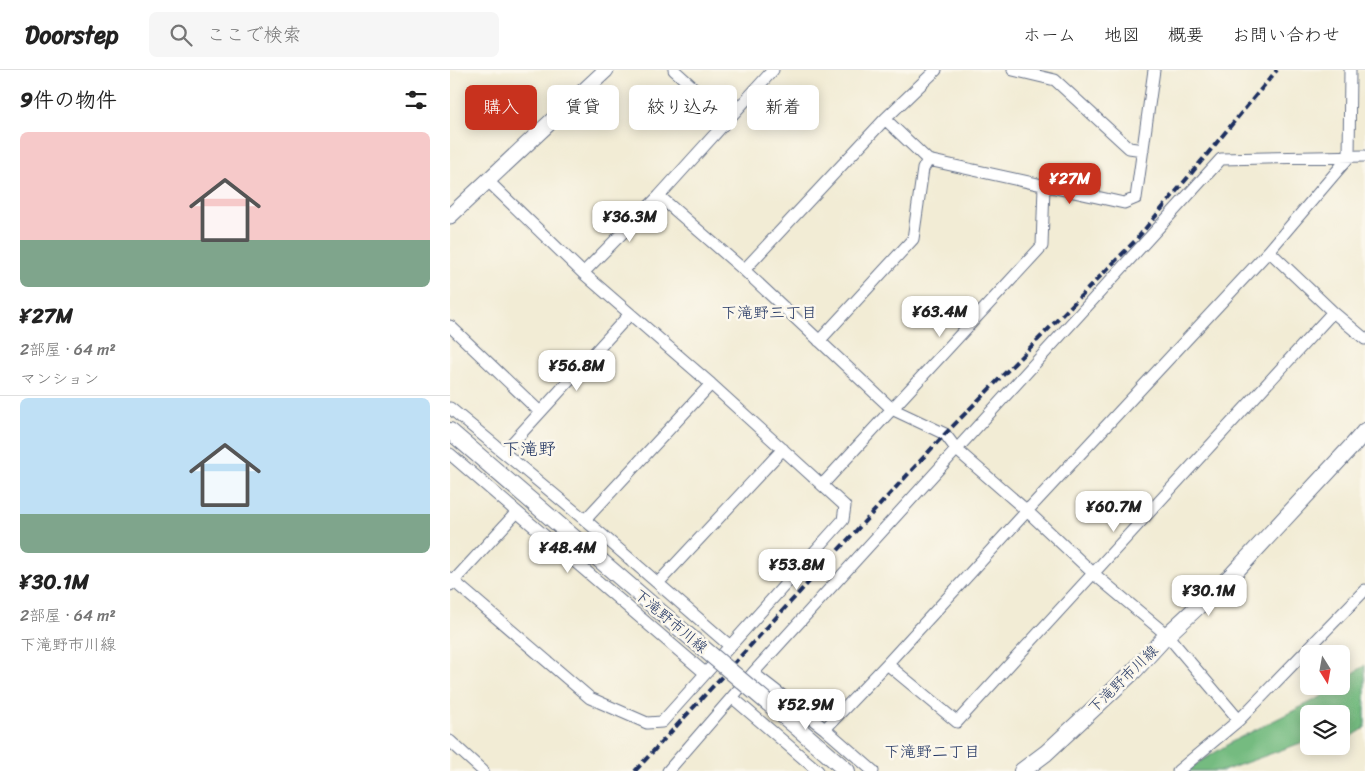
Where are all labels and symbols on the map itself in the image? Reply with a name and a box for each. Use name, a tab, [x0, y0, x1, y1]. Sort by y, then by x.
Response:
pin: ¥27M	[1040, 162, 1100, 205]
pin: ¥36.3M	[589, 200, 671, 243]
pin: ¥63.4M	[899, 296, 981, 338]
district label: 下滝野三丁目	[721, 298, 817, 327]
pin: ¥56.8M	[536, 350, 618, 392]
district label: 下滝野	[502, 433, 556, 465]
pin: ¥60.7M	[1073, 490, 1155, 533]
pin: ¥48.4M	[527, 532, 609, 574]
pin: ¥53.8M	[756, 548, 838, 591]
pin: ¥30.1M	[1168, 574, 1250, 617]
street label: 下滝野市川線	[628, 582, 714, 660]
street label: 下滝野市川線	[1082, 638, 1164, 720]
north arrow	[1300, 645, 1350, 695]
pin: ¥52.9M	[765, 688, 847, 731]
district label: 下滝野二丁目	[884, 737, 980, 766]

